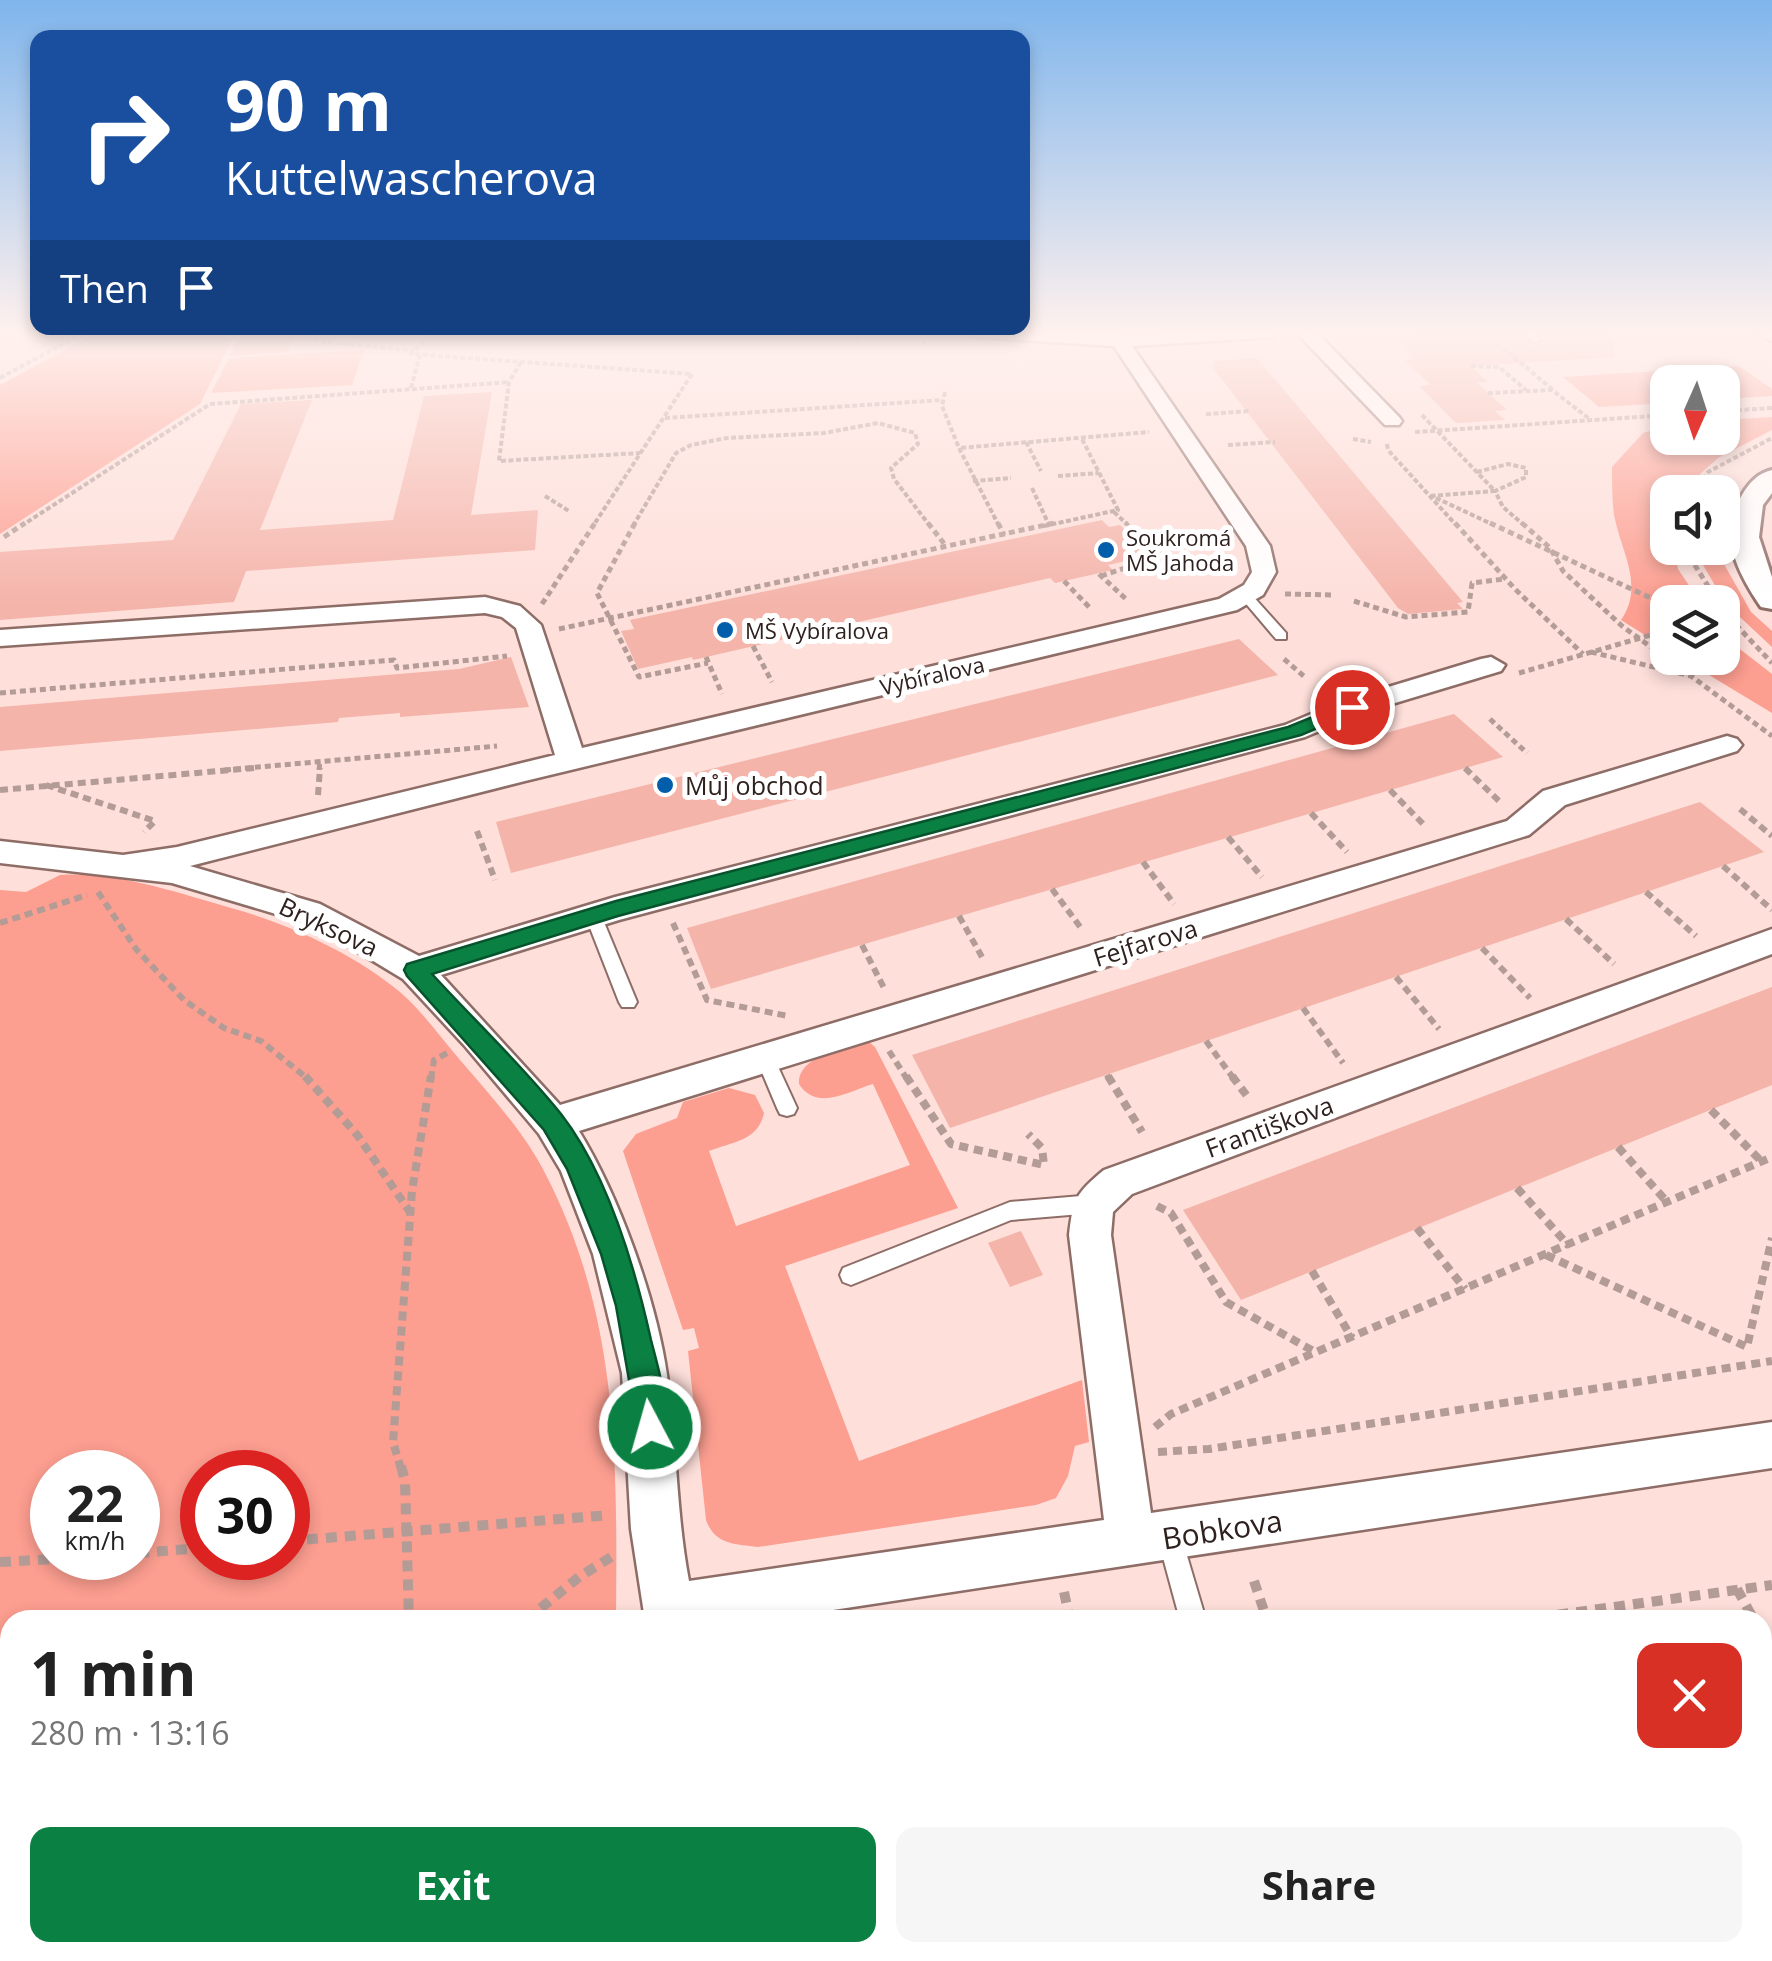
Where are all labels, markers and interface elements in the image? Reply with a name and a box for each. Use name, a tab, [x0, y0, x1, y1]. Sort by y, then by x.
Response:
text: 90 m	[225, 56, 392, 152]
icon: right	[60, 70, 190, 200]
text: Kuttelwascherova	[225, 147, 598, 208]
icon: arrive	[169, 260, 224, 315]
text: Then	[60, 262, 149, 314]
north arrow	[1650, 365, 1740, 455]
map controls	[1650, 365, 1740, 675]
button: sound	[1650, 475, 1740, 565]
place label: Soukromá MŠ Jahoda	[1126, 522, 1234, 577]
marker: Soukromá MŠ Jahoda	[1095, 539, 1117, 561]
button: layers	[1650, 585, 1740, 675]
place label: MŠ Vybíralova	[745, 615, 889, 645]
marker: MŠ Vybíralova	[714, 619, 736, 641]
street label: Vybíralova	[877, 648, 987, 702]
pin	[1310, 665, 1395, 750]
icon: arrive	[1325, 680, 1380, 735]
place label: Můj obchod	[685, 768, 824, 802]
marker: Můj obchod	[654, 774, 676, 796]
street label: Bryksova	[274, 888, 384, 964]
street label: Fejfarova	[1089, 910, 1201, 974]
street label: Františkova	[1200, 1087, 1338, 1165]
position arrow	[598, 1375, 702, 1479]
speed limit sign: 30	[180, 1450, 310, 1580]
text: 22	[66, 1469, 124, 1537]
street label: Bobkova	[1159, 1499, 1285, 1559]
text: km/h	[65, 1523, 125, 1557]
text: 1 min	[30, 1632, 197, 1714]
button: close	[1637, 1643, 1742, 1748]
text: 280 m · 13:16	[30, 1711, 229, 1754]
button: Exit	[30, 1827, 876, 1942]
button: Share	[896, 1827, 1742, 1942]

